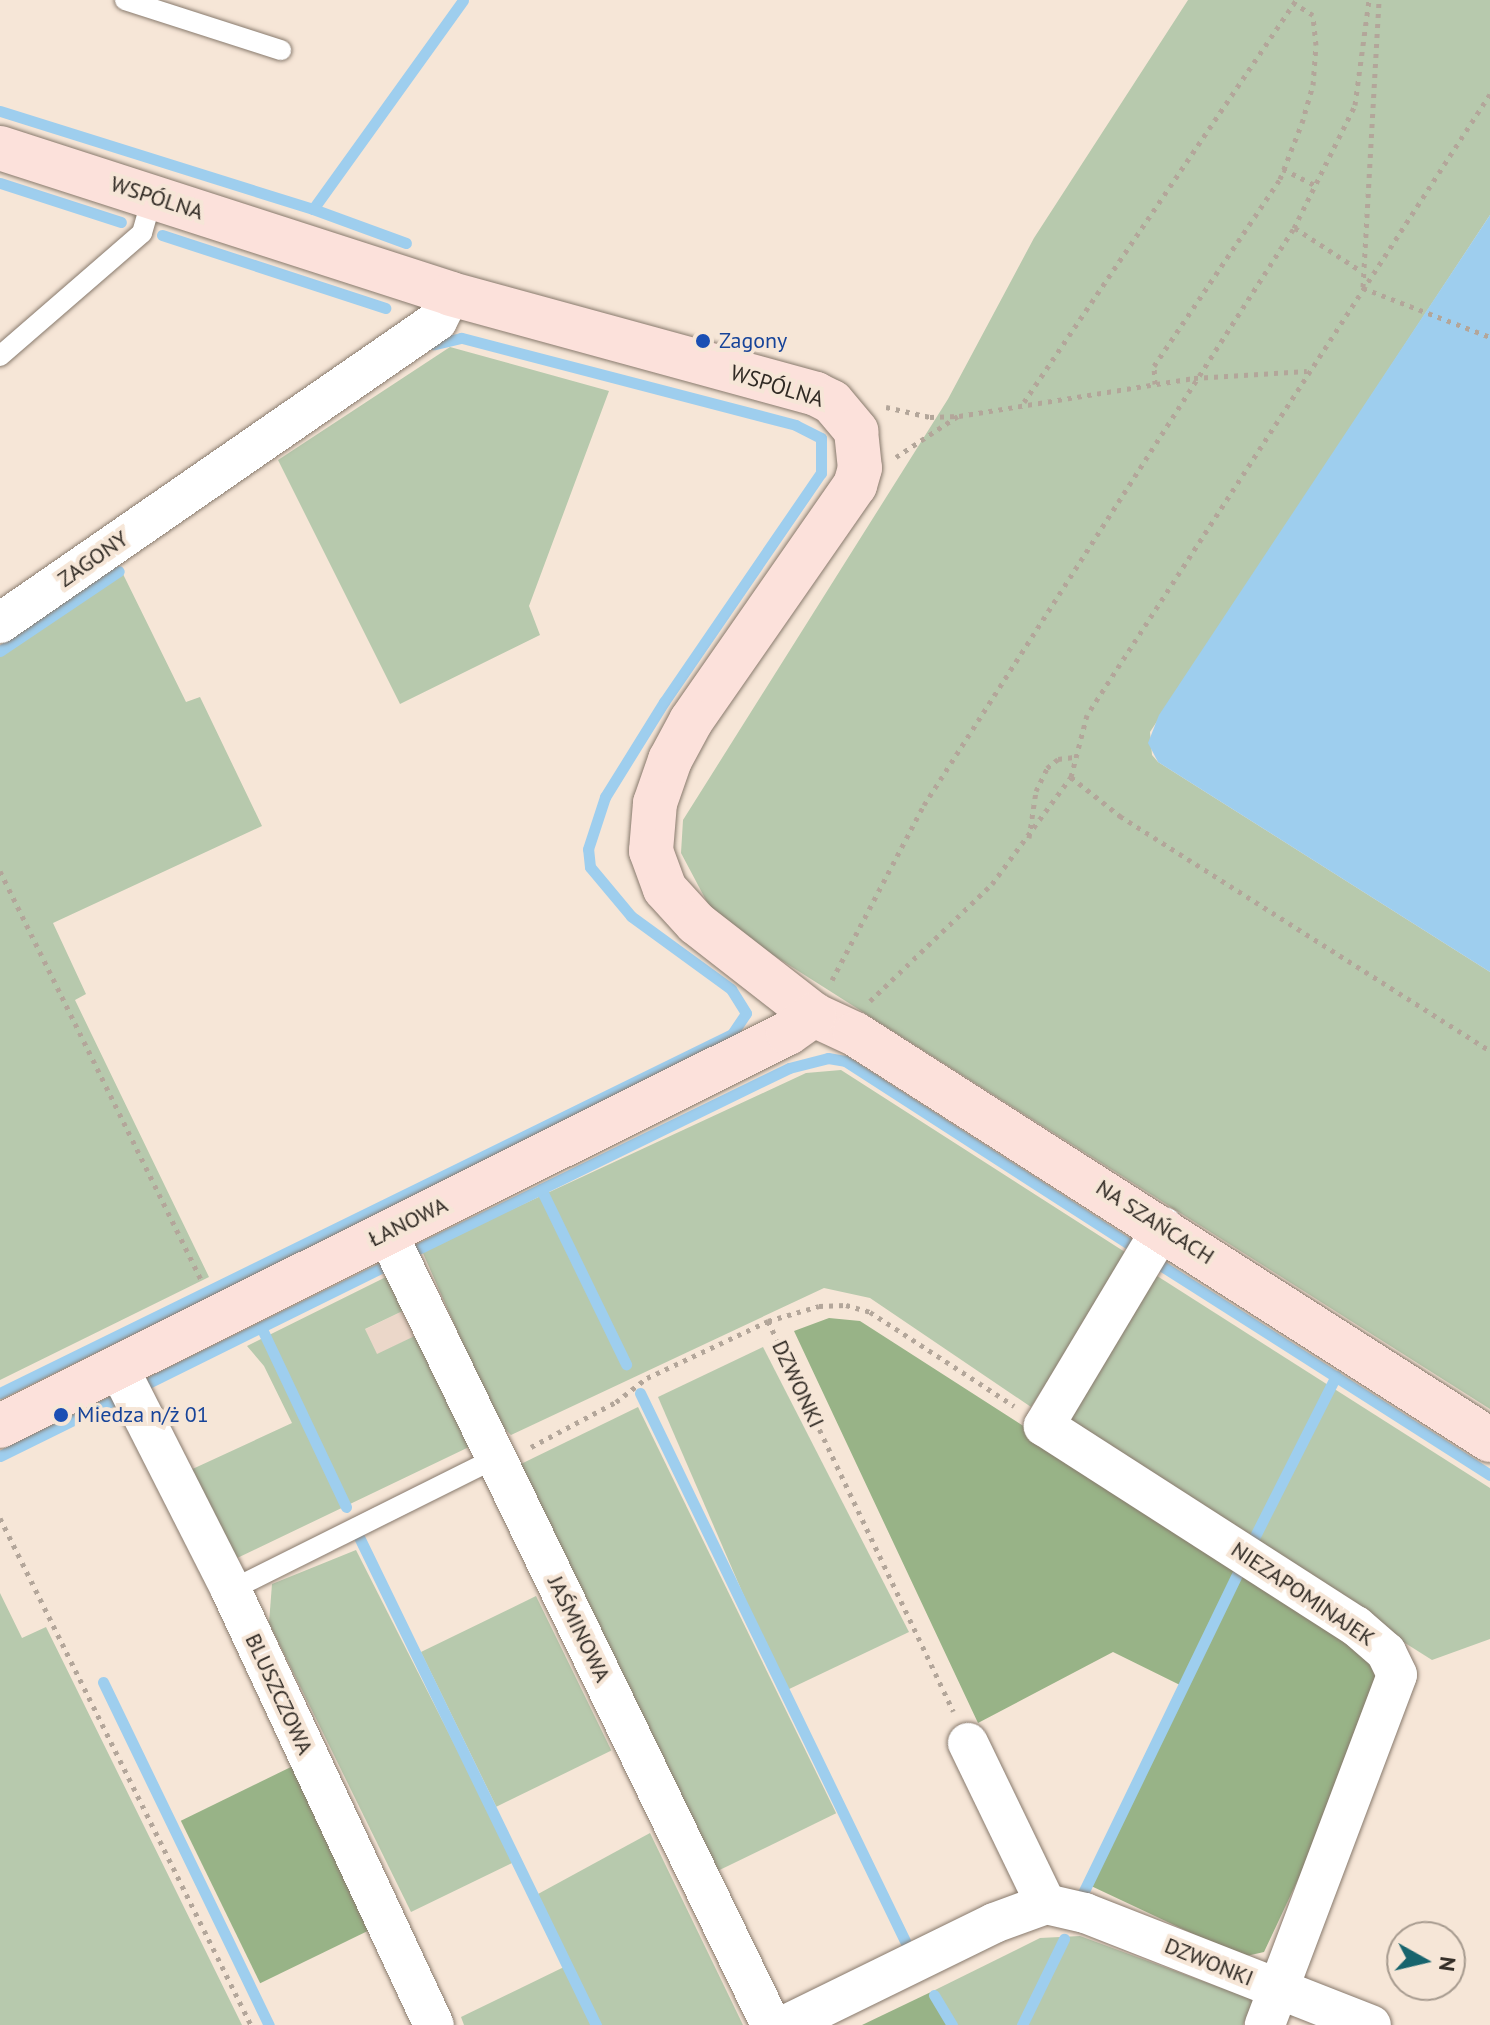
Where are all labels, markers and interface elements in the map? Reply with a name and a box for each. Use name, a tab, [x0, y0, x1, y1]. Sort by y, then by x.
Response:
street label: WSPÓLNA	[107, 171, 207, 225]
place label: Zagony	[719, 328, 787, 354]
marker: Zagony	[694, 332, 712, 350]
street label: WSPÓLNA	[727, 359, 827, 413]
street label: ZAGONY	[53, 525, 133, 593]
street label: NA SZAŃCACH	[1091, 1174, 1219, 1270]
street label: ŁANOWA	[364, 1192, 452, 1252]
street label: DZWONKI	[766, 1336, 830, 1432]
place label: Miedza n/ż 01	[77, 1402, 209, 1428]
marker: Miedza n/ż 01	[52, 1406, 70, 1424]
street label: NIEZAPOMINAJEK	[1226, 1536, 1380, 1652]
street label: JAŚMINOWA	[542, 1572, 616, 1686]
street label: BLUSZCZOWA	[240, 1629, 318, 1759]
north arrow	[1386, 1921, 1466, 2001]
street label: DZWONKI	[1161, 1932, 1257, 1992]
text: N	[1433, 1955, 1463, 1973]

